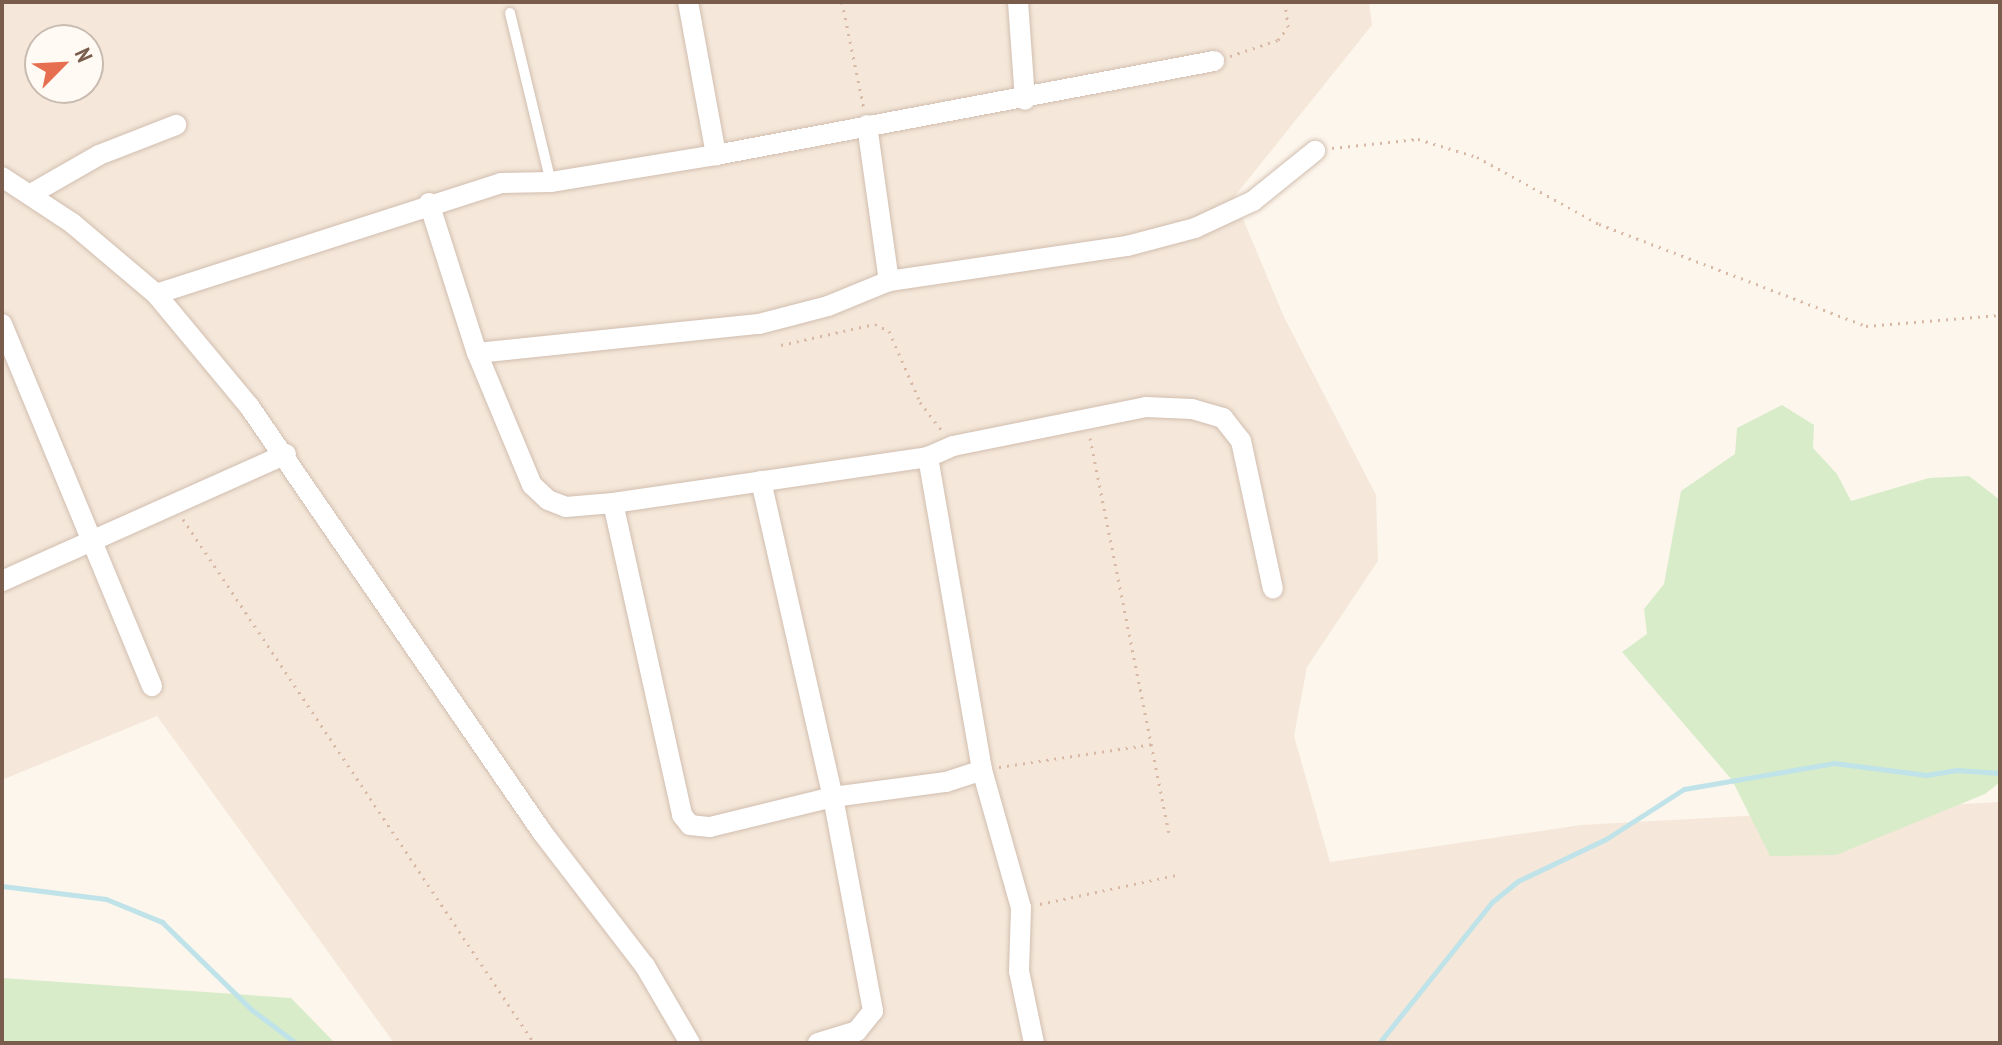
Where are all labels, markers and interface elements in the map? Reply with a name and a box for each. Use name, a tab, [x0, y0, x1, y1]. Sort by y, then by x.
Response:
north arrow	[24, 24, 104, 104]
text: N	[69, 44, 99, 66]

